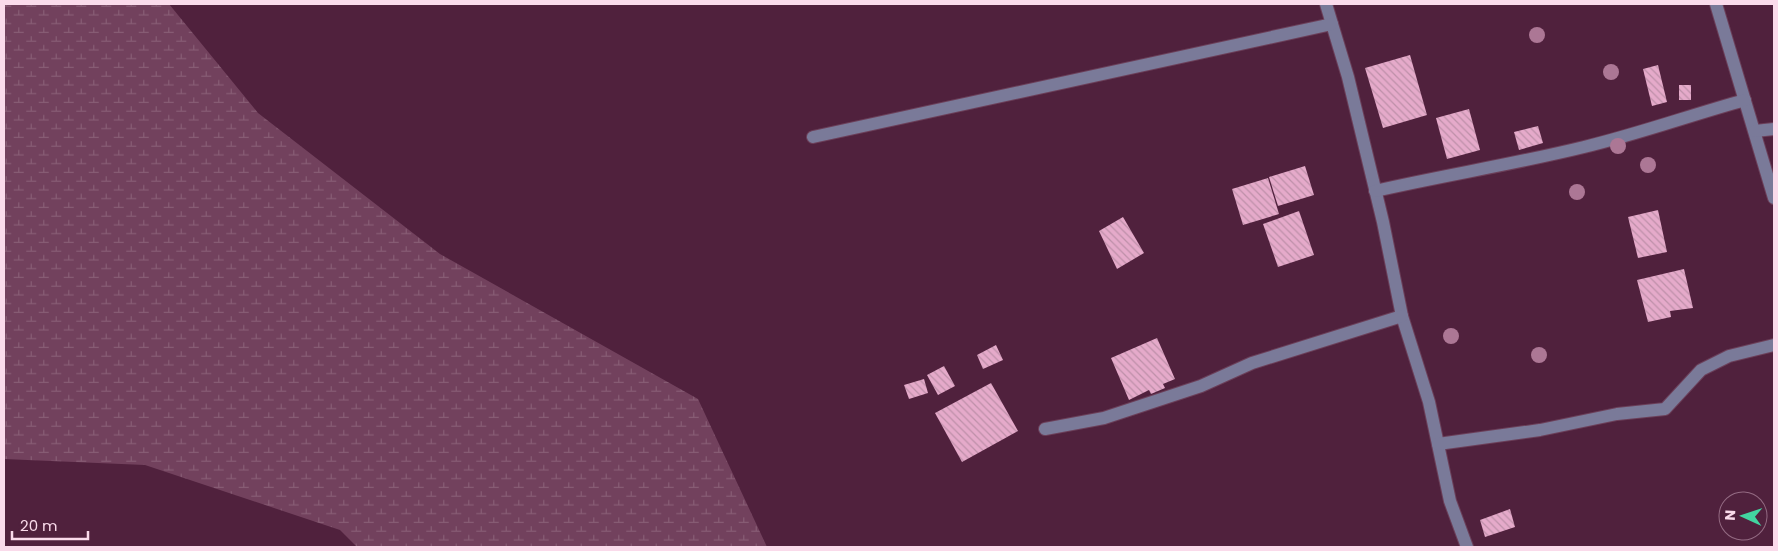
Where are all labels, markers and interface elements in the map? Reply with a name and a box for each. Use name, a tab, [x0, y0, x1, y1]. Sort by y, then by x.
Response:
north arrow	[1718, 491, 1768, 541]
scale bar	[12, 508, 89, 540]
text: N	[1720, 510, 1740, 521]
text: 20 m	[20, 515, 58, 536]

